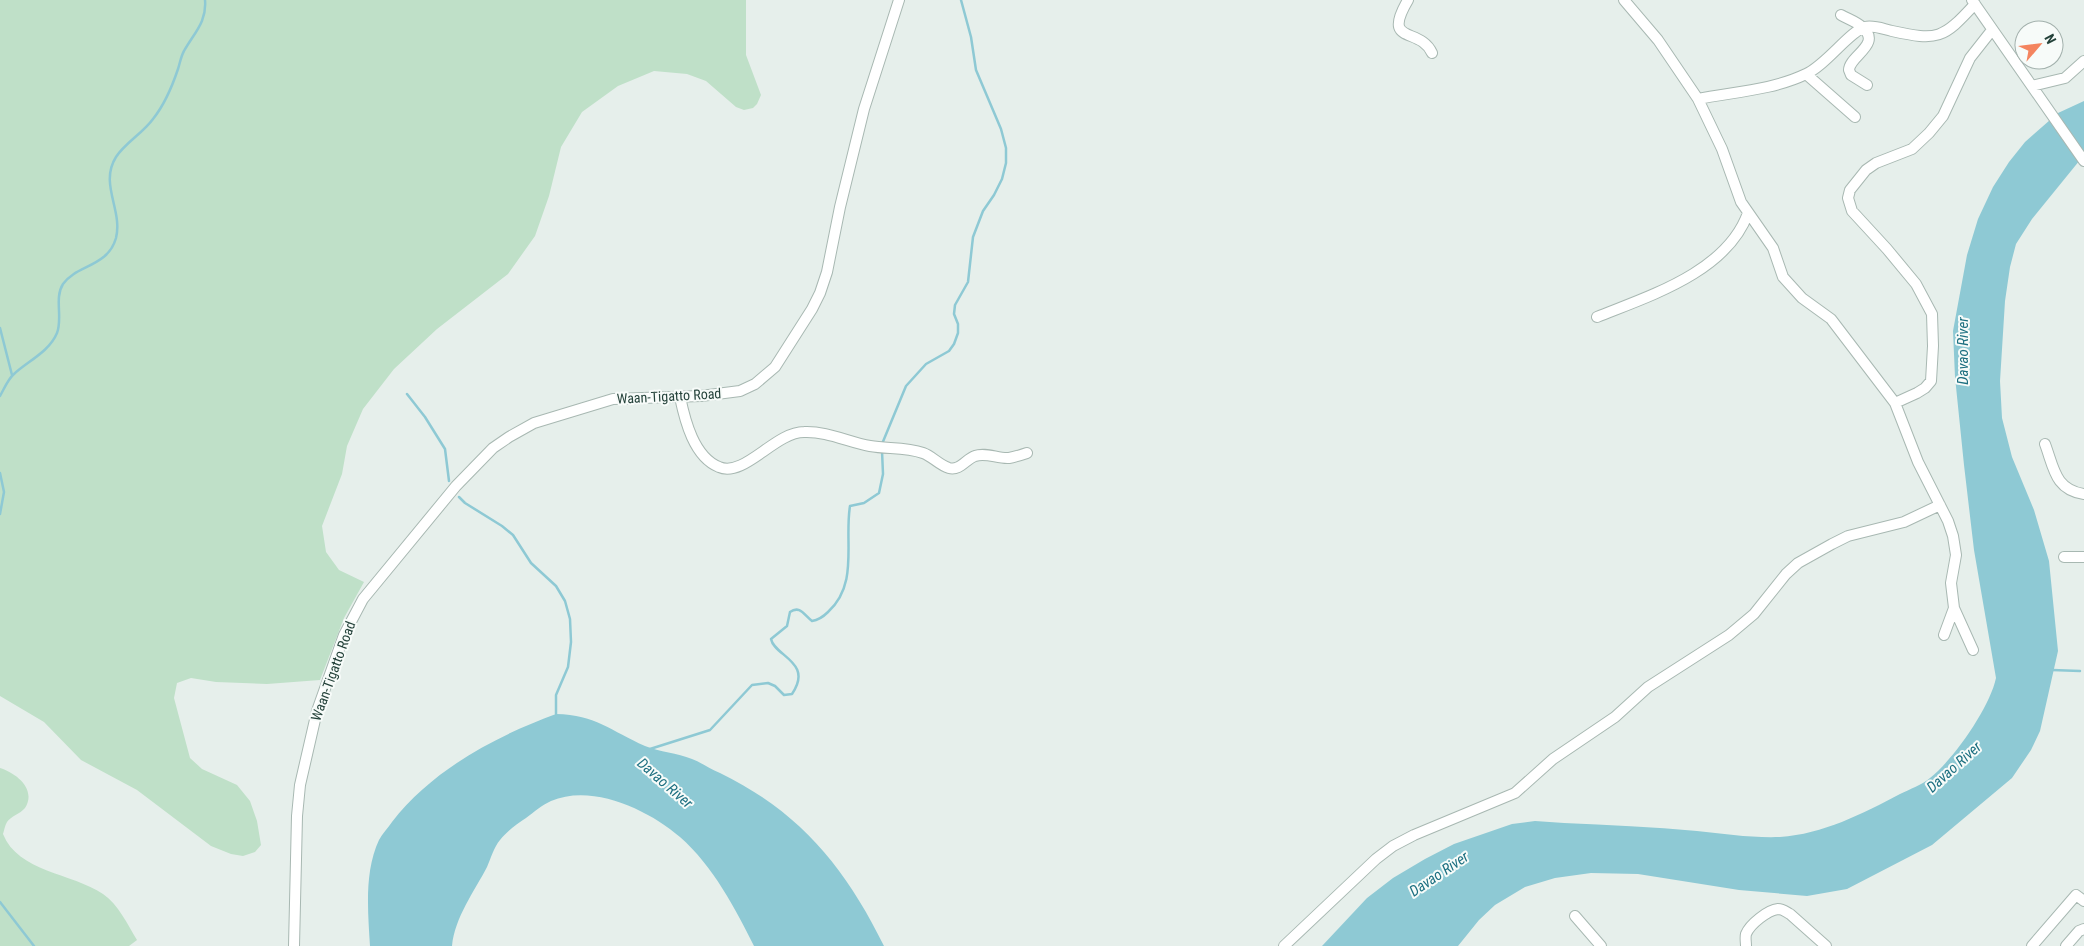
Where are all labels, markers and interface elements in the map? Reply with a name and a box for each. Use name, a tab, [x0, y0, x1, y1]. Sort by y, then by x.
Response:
north arrow	[2014, 20, 2064, 70]
text: N	[2041, 31, 2060, 46]
water label: Davao River	[1954, 317, 1972, 385]
street label: Waan-Tigatto Road	[616, 385, 722, 407]
street label: Waan-Tigatto Road	[308, 619, 358, 723]
water label: Davao River	[1923, 737, 1985, 796]
water label: Davao River	[634, 754, 697, 812]
water label: Davao River	[1406, 847, 1472, 900]

